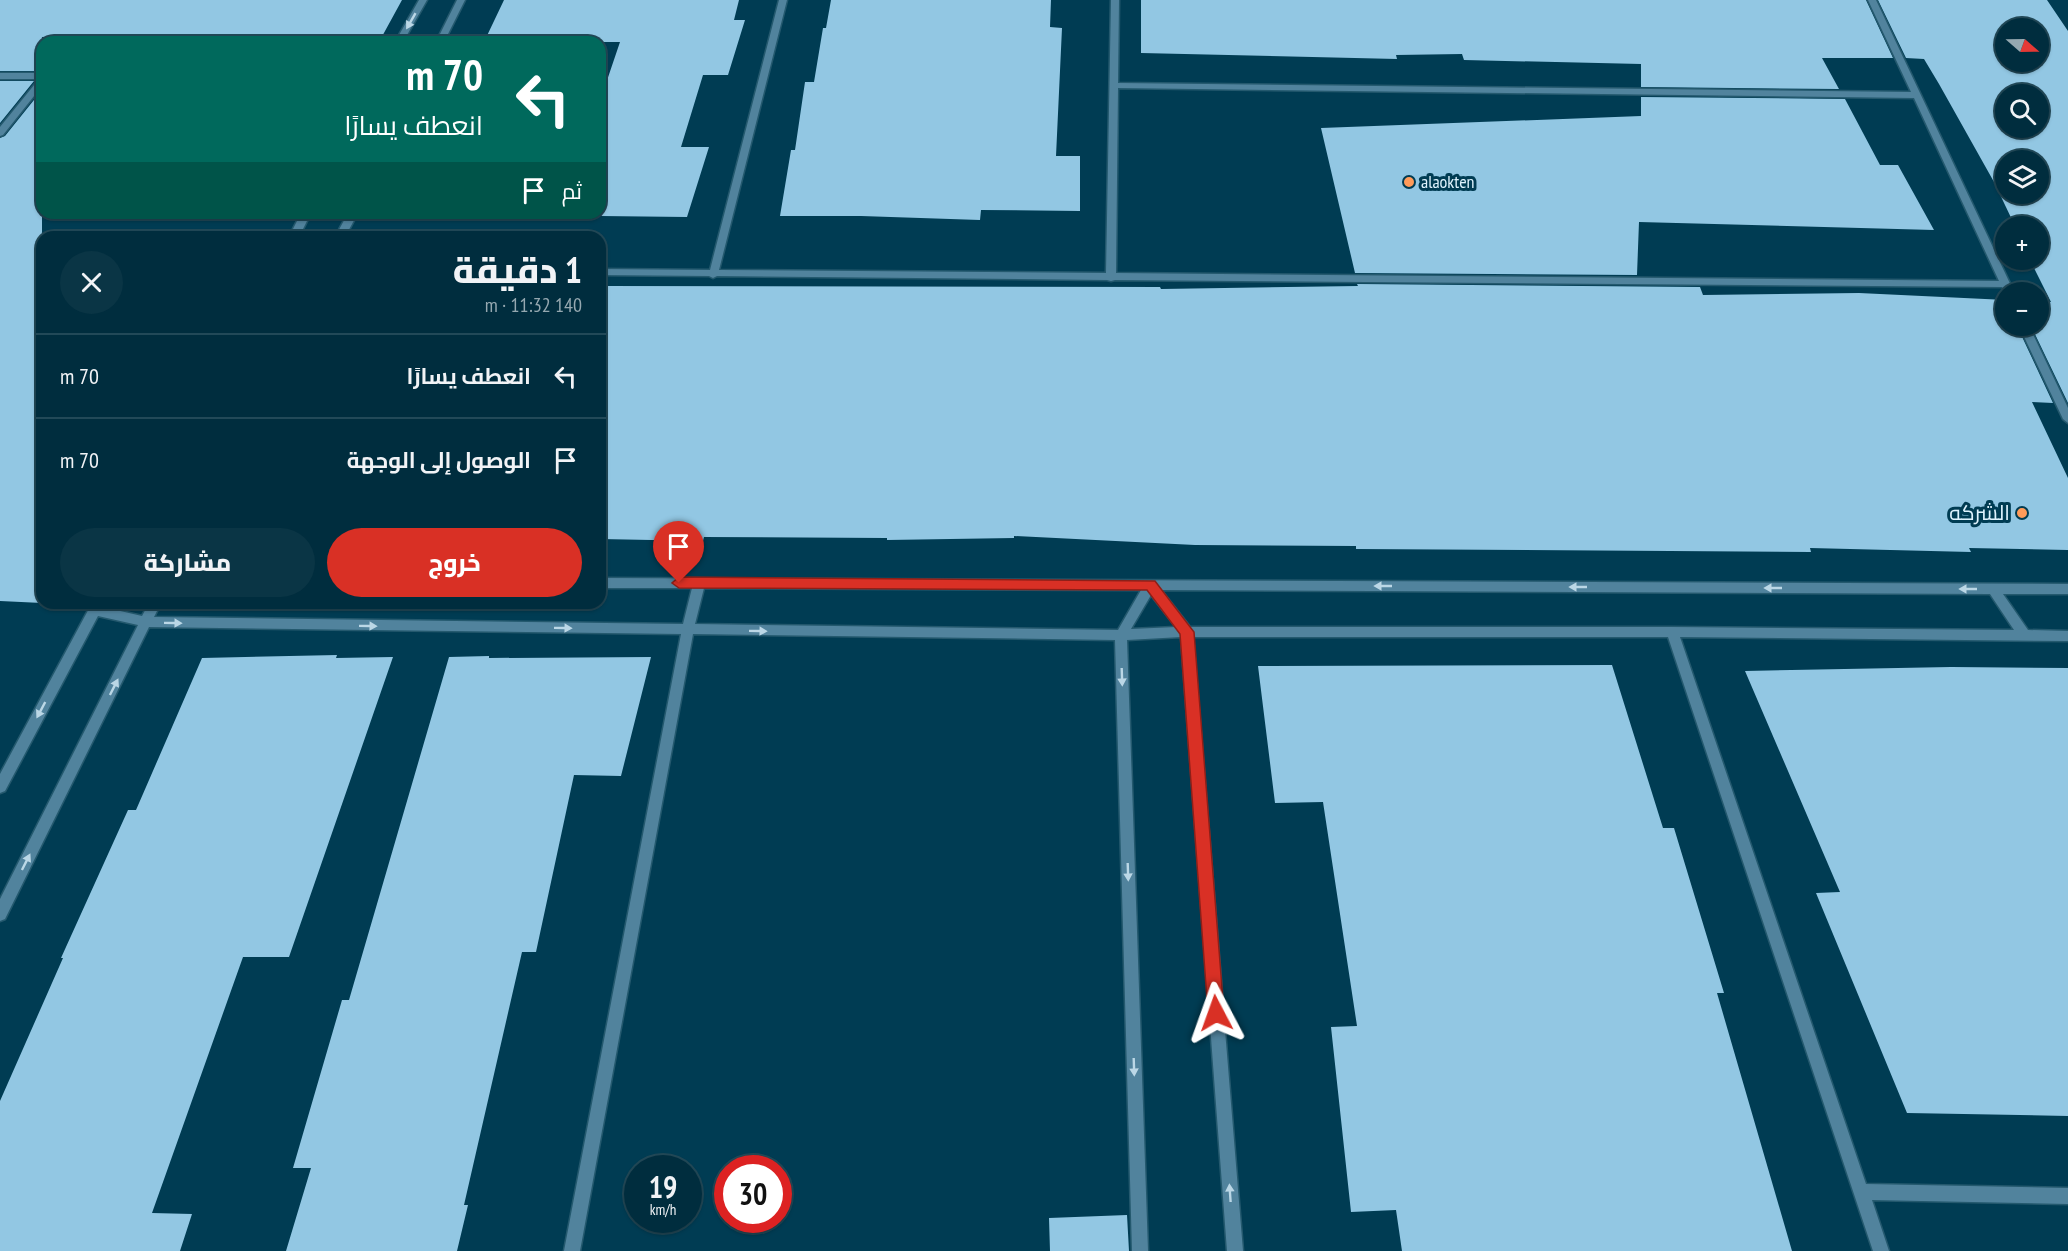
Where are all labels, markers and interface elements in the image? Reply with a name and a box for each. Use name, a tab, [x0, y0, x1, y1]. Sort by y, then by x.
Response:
one-way arrow	[405, 13, 416, 29]
north arrow	[1995, 18, 2049, 72]
map controls	[1995, 18, 2049, 336]
text: 70 m	[406, 47, 483, 102]
icon: left	[504, 60, 582, 138]
button: search	[1995, 84, 2049, 138]
text: انعطف يسارًا	[344, 108, 483, 142]
button: layers	[1995, 150, 2049, 204]
place label: alaokten	[1421, 170, 1475, 193]
icon: arrive	[517, 174, 550, 207]
marker: alaokten	[1402, 175, 1416, 189]
text: ثم	[562, 177, 582, 205]
button: +	[1995, 216, 2049, 270]
text: 1 دقيقة	[453, 246, 582, 293]
button: close	[60, 251, 123, 314]
button: −	[1995, 282, 2049, 336]
text: 140 m · 11:32	[485, 292, 582, 318]
icon: left	[549, 360, 582, 393]
text: 70 m	[60, 362, 99, 390]
text: انعطف يسارًا	[407, 362, 531, 390]
icon: arrive	[549, 444, 582, 477]
text: 70 m	[60, 446, 99, 474]
text: الوصول إلى الوجهة	[347, 446, 531, 474]
place label: الشركه	[1949, 499, 2010, 526]
marker: الشركه	[2015, 506, 2029, 520]
pin	[653, 521, 704, 583]
button: مشاركة	[60, 528, 315, 597]
button: خروج	[327, 528, 582, 597]
icon: arrive	[662, 530, 695, 563]
one-way arrow	[1373, 581, 1392, 591]
one-way arrow	[1568, 582, 1587, 592]
one-way arrow	[1763, 583, 1782, 593]
one-way arrow	[1958, 585, 1977, 594]
one-way arrow	[163, 618, 182, 628]
one-way arrow	[358, 621, 377, 630]
one-way arrow	[553, 624, 572, 633]
one-way arrow	[748, 626, 767, 636]
one-way arrow	[1117, 667, 1127, 686]
one-way arrow	[109, 679, 118, 696]
one-way arrow	[36, 702, 46, 719]
one-way arrow	[22, 853, 31, 870]
one-way arrow	[1123, 862, 1133, 881]
position arrow	[1184, 981, 1248, 1045]
one-way arrow	[1129, 1057, 1139, 1076]
speed limit sign: 30	[714, 1155, 792, 1233]
text: 19	[649, 1167, 677, 1206]
one-way arrow	[1225, 1183, 1235, 1202]
text: km/h	[650, 1200, 676, 1219]

